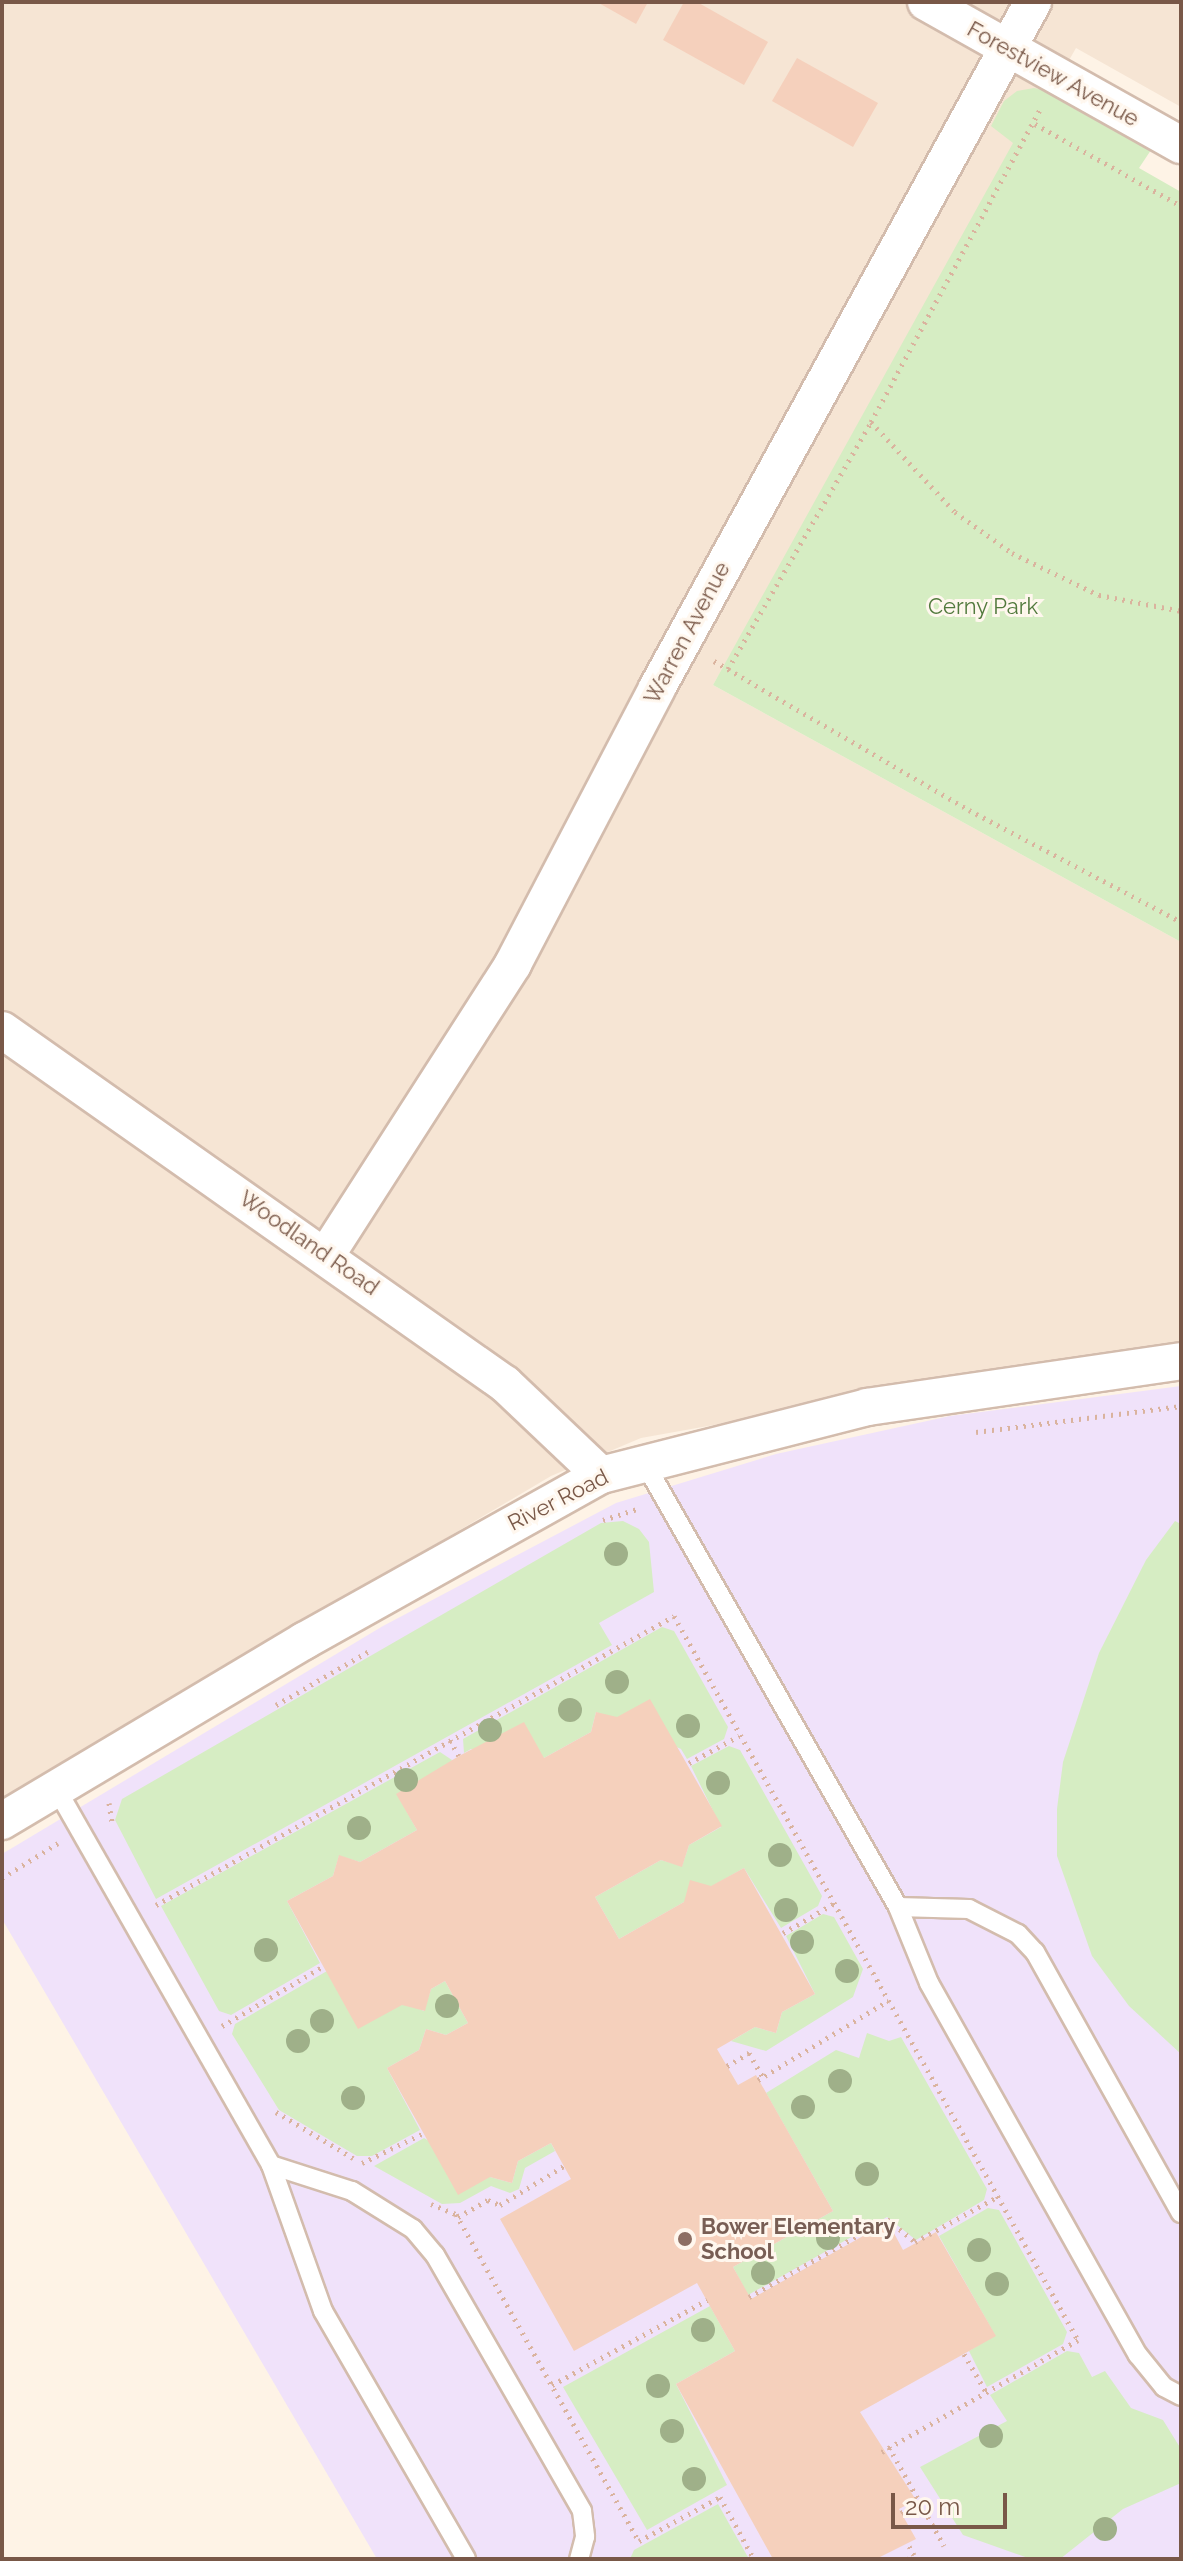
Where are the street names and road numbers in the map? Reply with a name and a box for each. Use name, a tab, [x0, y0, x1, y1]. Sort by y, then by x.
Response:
street label: Forestview Avenue	[962, 16, 1144, 132]
street label: Warren Avenue	[638, 557, 736, 709]
street label: Woodland Road	[234, 1185, 384, 1301]
street label: River Road	[503, 1463, 613, 1537]

